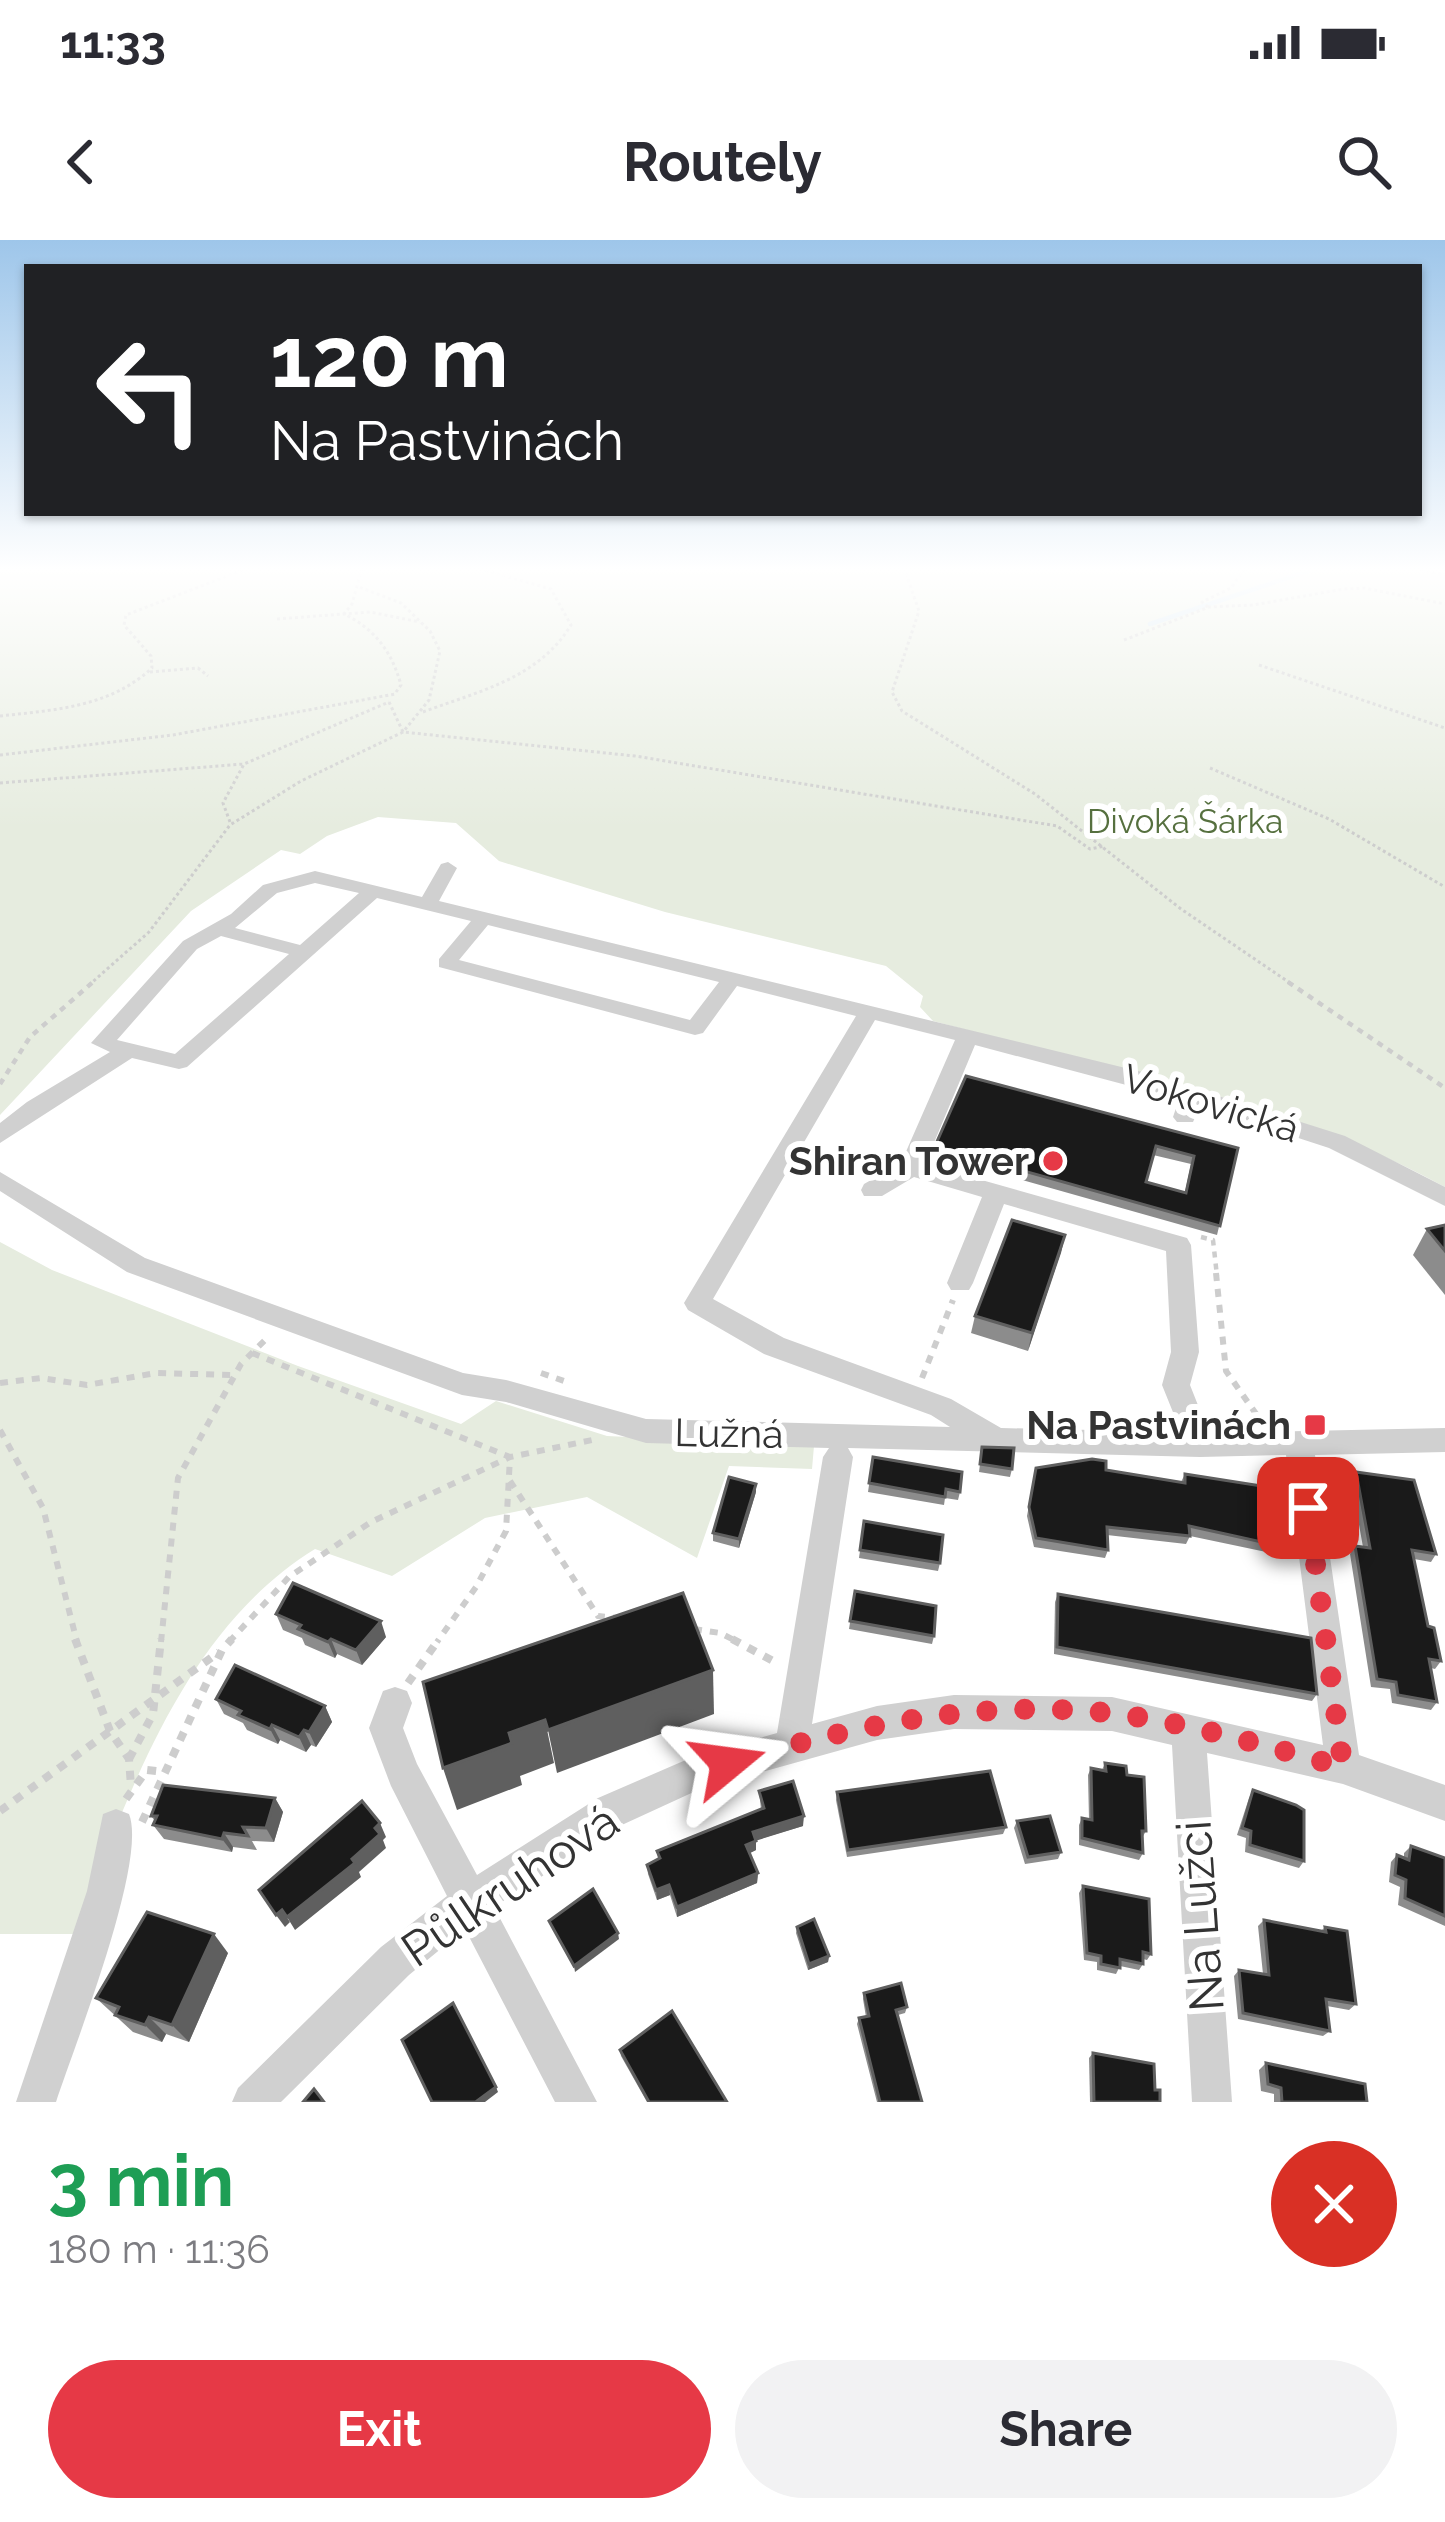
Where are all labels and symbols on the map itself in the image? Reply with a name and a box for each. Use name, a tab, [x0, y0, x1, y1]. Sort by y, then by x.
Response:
park label: Divoká Šárka	[1087, 800, 1283, 841]
street label: Vokovická	[1117, 1054, 1305, 1152]
place label: Shiran Tower	[789, 1138, 1029, 1184]
marker: Shiran Tower	[1040, 1148, 1066, 1174]
place label: Na Pastvinách	[1026, 1402, 1291, 1448]
street label: Lužná	[674, 1409, 784, 1457]
marker: Na Pastvinách	[1302, 1412, 1328, 1438]
pin	[1257, 1457, 1359, 1559]
position arrow	[665, 1700, 791, 1826]
street label: Půlkruhová	[391, 1792, 629, 1978]
street label: Na Lužci	[1165, 1819, 1235, 2013]

